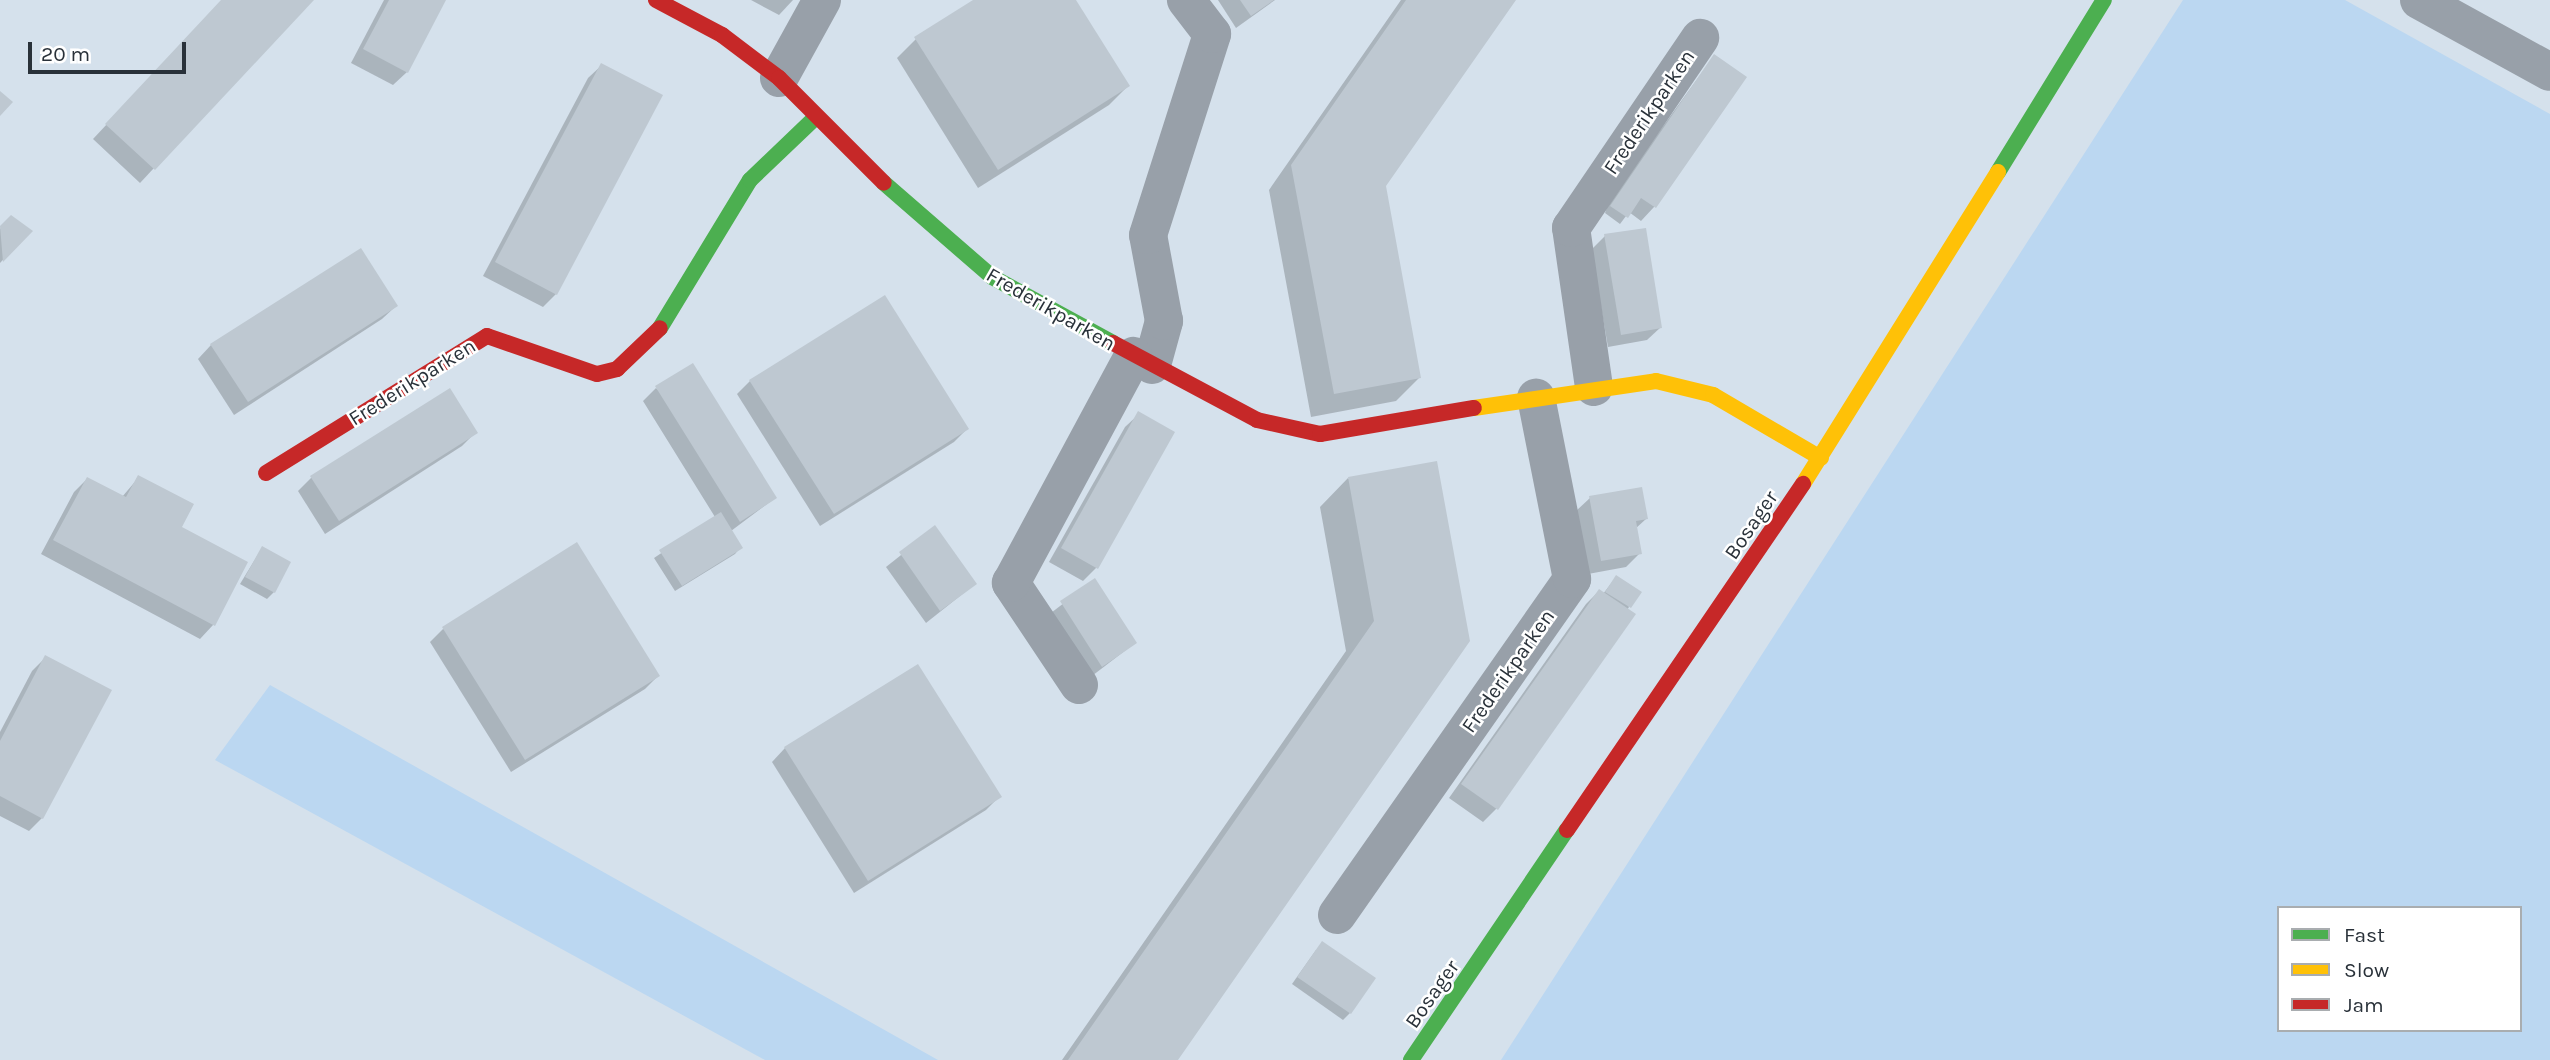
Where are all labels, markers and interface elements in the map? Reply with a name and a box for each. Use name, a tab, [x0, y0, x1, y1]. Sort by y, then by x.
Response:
scale bar	[32, 28, 189, 72]
text: 20 m	[41, 42, 90, 66]
street label: Frederikparken	[1598, 45, 1700, 179]
street label: Frederikparken	[982, 262, 1120, 356]
street label: Frederikparken	[344, 333, 480, 431]
street label: Bosager	[1719, 486, 1783, 564]
street label: Frederikparken	[1456, 604, 1560, 738]
legend	[2277, 906, 2522, 1032]
text: Fast	[2344, 923, 2385, 947]
street label: Bosager	[1399, 955, 1465, 1033]
text: Slow	[2344, 958, 2389, 982]
text: Jam	[2344, 993, 2384, 1017]

